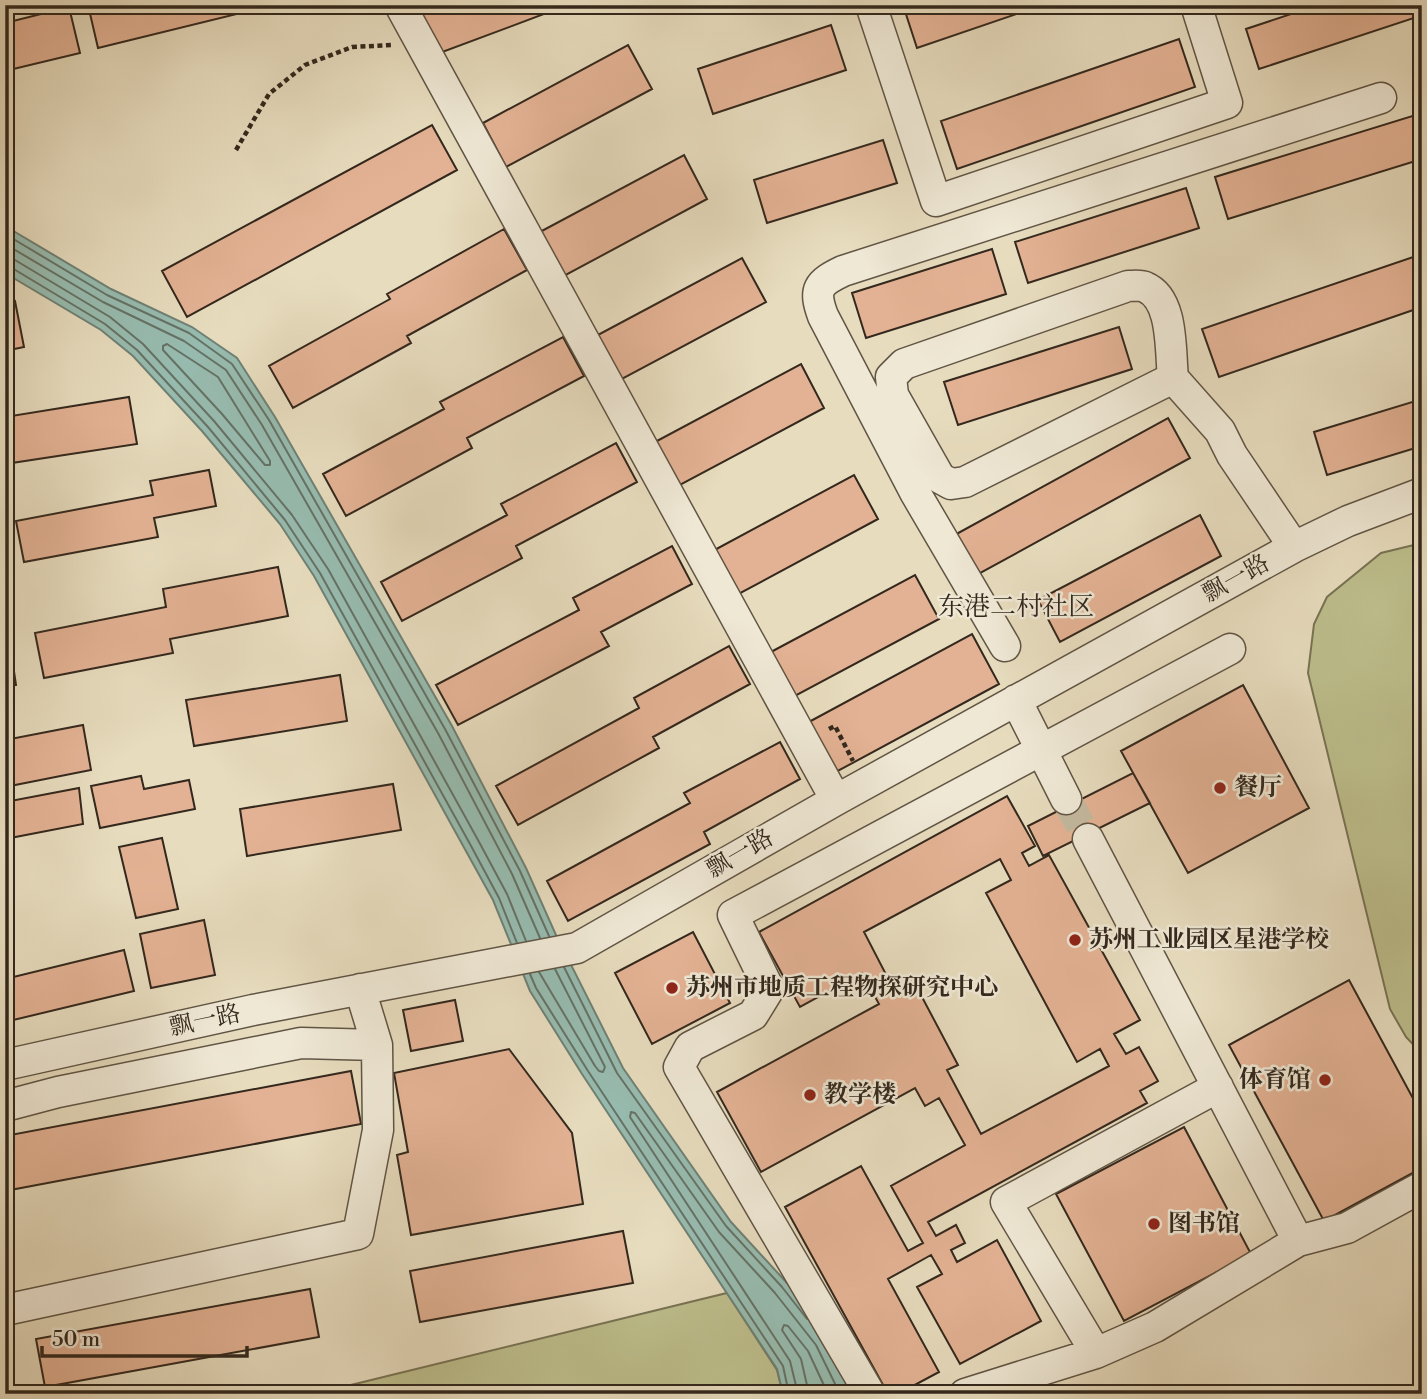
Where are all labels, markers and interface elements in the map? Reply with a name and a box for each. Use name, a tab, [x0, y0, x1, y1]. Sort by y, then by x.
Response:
street label: 飘一路	[1197, 548, 1275, 610]
district label: 东港二村社区	[938, 591, 1094, 623]
place label: 餐厅	[1234, 773, 1282, 803]
marker: 餐厅	[1212, 780, 1228, 796]
street label: 飘一路	[701, 823, 779, 885]
place label: 苏州工业园区星港学校	[1089, 925, 1329, 955]
marker: 苏州工业园区星港学校	[1067, 932, 1083, 948]
place label: 苏州市地质工程物探研究中心	[686, 973, 998, 1003]
marker: 苏州市地质工程物探研究中心	[664, 980, 680, 996]
street label: 飘一路	[167, 999, 243, 1043]
place label: 体育馆	[1239, 1065, 1311, 1095]
marker: 体育馆	[1317, 1072, 1333, 1088]
place label: 教学楼	[824, 1080, 896, 1110]
marker: 教学楼	[802, 1087, 818, 1103]
place label: 图书馆	[1168, 1209, 1240, 1239]
marker: 图书馆	[1146, 1216, 1162, 1232]
scale bar	[42, 1315, 247, 1359]
text: 50 m	[52, 1327, 100, 1353]

